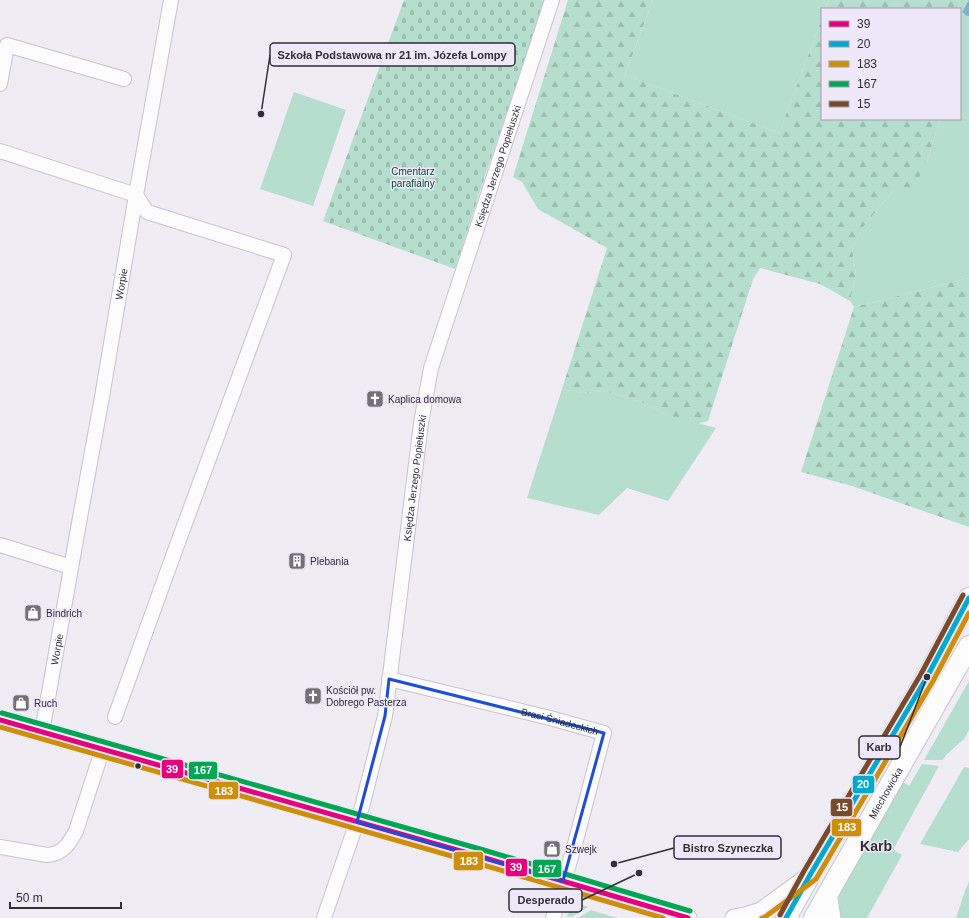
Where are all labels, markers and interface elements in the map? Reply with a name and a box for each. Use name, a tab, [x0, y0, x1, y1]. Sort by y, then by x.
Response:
legend	[821, 8, 961, 120]
text: 39	[857, 17, 871, 31]
text: 20	[857, 37, 871, 51]
callout: Szkoła Podstawowa nr 21 im. Józefa Lompy	[270, 43, 515, 66]
text: Szkoła Podstawowa nr 21 im. Józefa Lompy	[277, 49, 507, 61]
text: 183	[857, 57, 877, 71]
text: 167	[857, 77, 877, 91]
text: 15	[857, 97, 871, 111]
street label: Księdza Jerzego Popiełuszki	[472, 104, 523, 228]
park label: Cmentarz parafialny	[391, 166, 435, 189]
street label: Worpie	[113, 267, 129, 300]
church icon: Kaplica domowa	[365, 389, 385, 409]
place label: Kaplica domowa	[388, 394, 462, 405]
street label: Księdza Jerzego Popiełuszki	[401, 414, 428, 542]
building icon: Plebania	[287, 551, 307, 571]
place label: Plebania	[310, 556, 349, 567]
shop icon: Bindrich	[23, 603, 43, 623]
place label: Bindrich	[46, 608, 82, 619]
street label: Worpie	[48, 632, 65, 666]
place label: Kościół pw. Dobrego Pasterza	[326, 685, 407, 708]
church icon: Kościół pw. Dobrego Pasterza	[303, 686, 323, 706]
shop icon: Ruch	[11, 693, 31, 713]
place label: Ruch	[34, 698, 57, 709]
street label: Braci Śniadeckich	[520, 706, 600, 737]
callout: Karb	[859, 736, 900, 759]
text: Karb	[866, 741, 892, 753]
line badge: 39	[161, 759, 184, 779]
unlabelled marker	[133, 761, 143, 771]
line badge: 167	[188, 761, 218, 780]
text: 39	[166, 763, 178, 775]
text: 167	[194, 764, 212, 776]
street label: Miechowicka	[866, 765, 904, 821]
line badge: 20	[852, 775, 875, 794]
text: 20	[857, 778, 869, 790]
line badge: 183	[208, 781, 239, 800]
text: 183	[215, 785, 233, 797]
line badge: 15	[830, 798, 853, 817]
text: 15	[836, 801, 848, 813]
line badge: 183	[831, 818, 862, 837]
text: 183	[838, 821, 856, 833]
callout: Bistro Szyneczka	[674, 836, 781, 859]
district label: Karb	[860, 838, 892, 854]
shop icon: Szwejk	[542, 839, 562, 859]
text: Bistro Szyneczka	[683, 842, 774, 854]
place label: Szwejk	[565, 844, 598, 855]
line badge: 183	[453, 851, 484, 871]
text: 183	[460, 855, 478, 867]
line badge: 39	[505, 858, 528, 877]
line badge: 167	[532, 859, 562, 878]
text: 39	[510, 861, 522, 873]
text: 167	[538, 863, 556, 875]
scale bar	[10, 884, 121, 910]
callout: Desperado	[509, 889, 582, 912]
text: 50 m	[16, 891, 43, 905]
text: Desperado	[518, 894, 575, 906]

